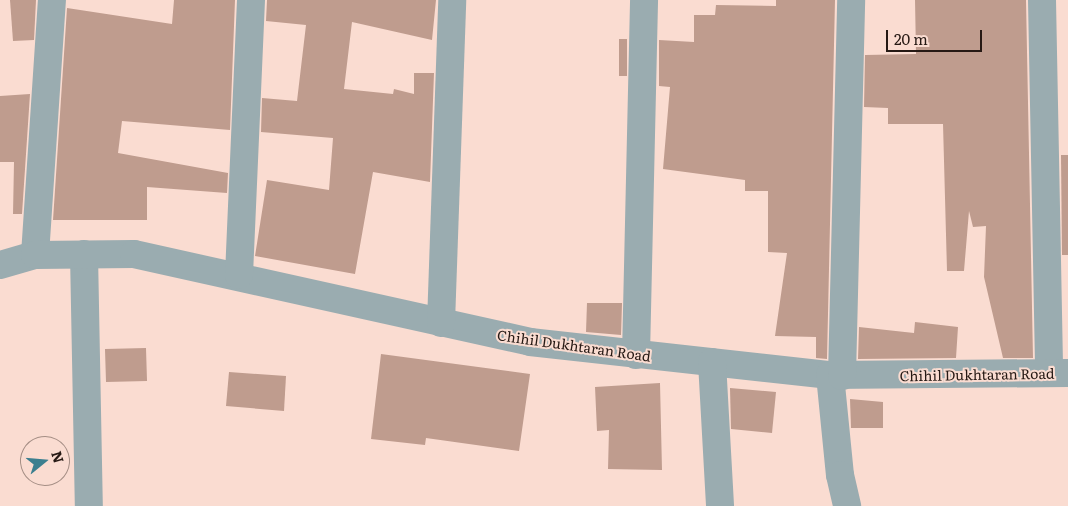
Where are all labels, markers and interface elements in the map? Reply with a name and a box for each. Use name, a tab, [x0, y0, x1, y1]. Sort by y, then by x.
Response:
scale bar	[888, 20, 984, 52]
text: 20 m	[894, 27, 928, 50]
street label: Chihil Dukhtaran Road	[496, 326, 652, 364]
street label: Chihil Dukhtaran Road	[899, 364, 1055, 384]
north arrow	[20, 436, 70, 486]
text: N	[47, 448, 70, 465]

